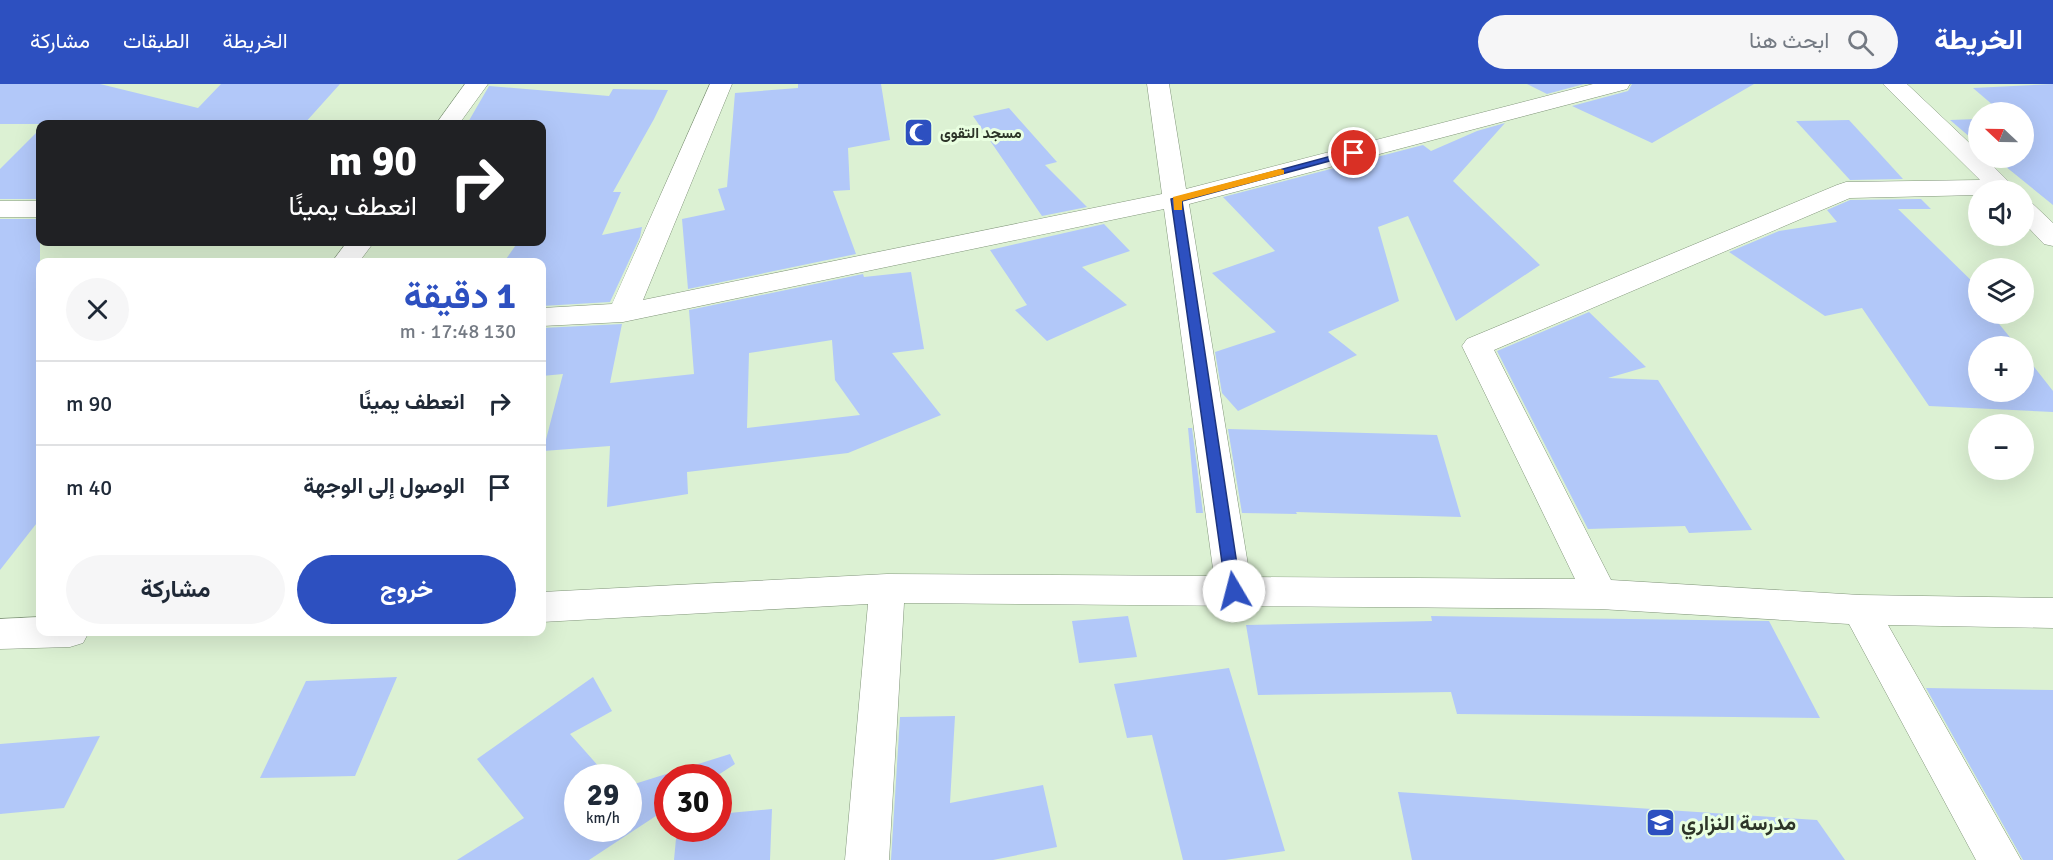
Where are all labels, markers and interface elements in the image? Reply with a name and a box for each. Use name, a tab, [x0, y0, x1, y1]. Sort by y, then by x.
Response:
search box	[1478, 15, 1898, 69]
text: الخريطة	[1934, 23, 2023, 57]
icon: search	[1844, 26, 1877, 59]
text: ابحث هنا	[1749, 27, 1829, 54]
text: مشاركة	[30, 28, 90, 54]
text: الطبقات	[123, 28, 190, 54]
text: الخريطة	[223, 28, 288, 54]
north arrow	[1968, 102, 2034, 168]
map controls	[1968, 102, 2034, 480]
mosque icon: مسجد التقوى	[903, 117, 935, 149]
place label: مسجد التقوى	[940, 124, 1022, 142]
pin	[1328, 127, 1379, 178]
text: 90 m	[328, 136, 417, 187]
icon: arrive	[1337, 136, 1370, 169]
icon: right	[438, 144, 516, 222]
button: sound	[1968, 180, 2034, 246]
text: انعطف يمينًا	[288, 190, 417, 223]
button: layers	[1968, 258, 2034, 324]
text: 1 دقيقة	[404, 274, 516, 319]
button: close	[66, 278, 129, 341]
text: 130 m · 17:48	[400, 319, 516, 344]
button: +	[1968, 336, 2034, 402]
icon: right	[483, 387, 516, 420]
text: انعطف يمينًا	[359, 388, 465, 415]
text: 90 m	[66, 390, 112, 417]
button: −	[1968, 414, 2034, 480]
icon: arrive	[483, 471, 516, 504]
text: الوصول إلى الوجهة	[303, 472, 465, 499]
text: 40 m	[66, 474, 112, 501]
button: مشاركة	[66, 555, 285, 624]
button: خروج	[297, 555, 516, 624]
position arrow	[1202, 559, 1266, 623]
speed limit sign: 30	[654, 764, 732, 842]
text: 29	[587, 777, 619, 814]
school or university icon: مدرسة النزاري	[1644, 807, 1676, 839]
text: km/h	[586, 809, 620, 827]
place label: مدرسة النزاري	[1681, 810, 1796, 840]

